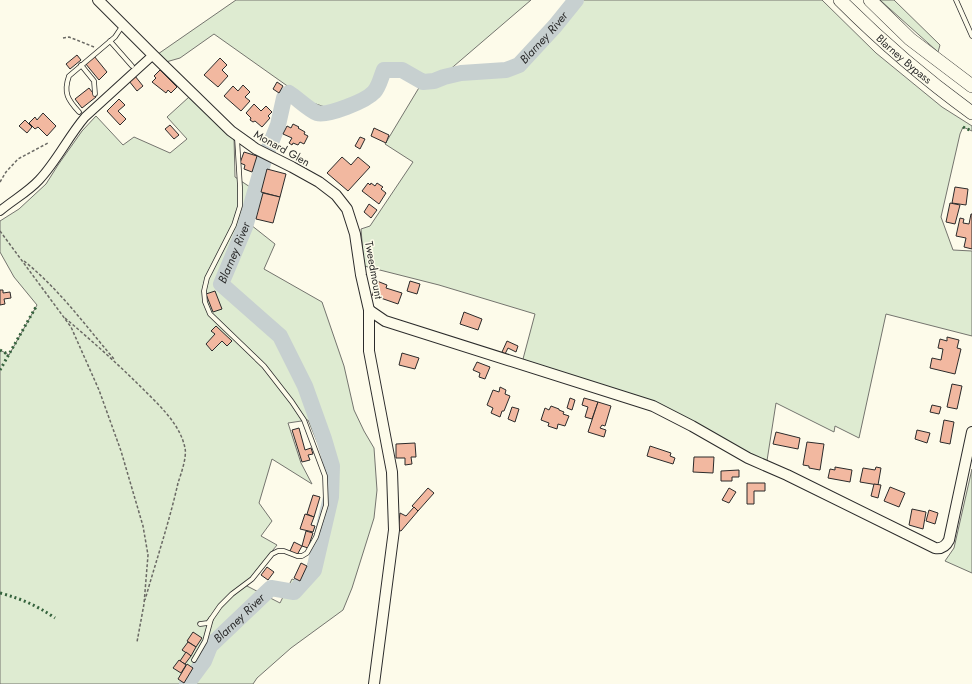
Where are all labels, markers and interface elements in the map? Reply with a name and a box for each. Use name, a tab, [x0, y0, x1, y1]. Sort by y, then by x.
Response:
water label: Blarney River	[515, 7, 573, 68]
street label: Blarney Bypass	[873, 30, 936, 88]
street label: Monard Glen	[251, 126, 313, 170]
water label: Blarney River	[213, 219, 255, 286]
street label: Tweedmount	[361, 240, 387, 301]
water label: Blarney River	[209, 589, 270, 647]

